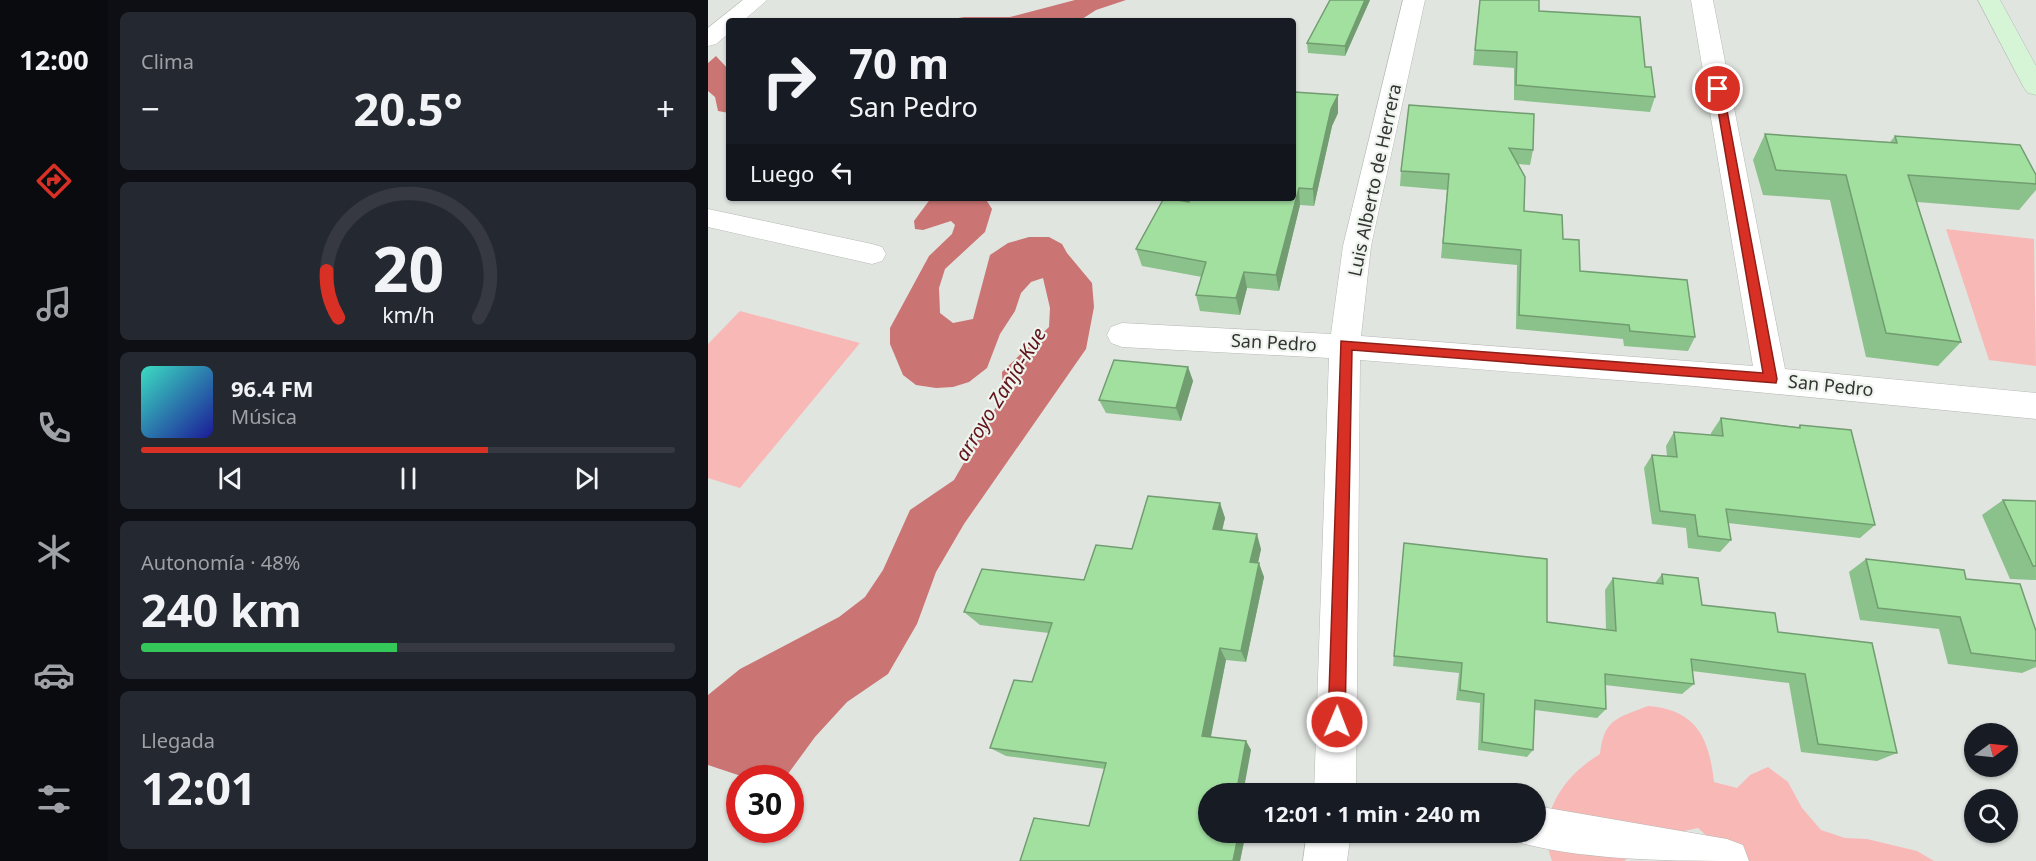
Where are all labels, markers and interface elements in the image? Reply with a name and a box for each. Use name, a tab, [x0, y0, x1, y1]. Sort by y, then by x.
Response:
text: 70 m	[849, 34, 949, 91]
text: 12:00	[19, 41, 89, 78]
icon: right	[750, 42, 828, 120]
text: Clima	[141, 48, 194, 75]
pin	[1692, 63, 1743, 114]
icon: arrive	[1701, 72, 1734, 105]
text: 20.5°	[354, 78, 462, 139]
street label: Luis Alberto de Herrera	[1342, 81, 1406, 279]
text: −	[141, 86, 160, 131]
text: +	[656, 86, 675, 131]
text: San Pedro	[849, 88, 978, 125]
icon: left	[826, 156, 859, 189]
text: Luego	[750, 158, 814, 188]
icon: directions	[33, 160, 75, 202]
text: 20	[372, 225, 444, 310]
icon: music	[33, 283, 75, 325]
text: km/h	[382, 300, 434, 329]
water label: arroyo Zanja-Kue	[948, 322, 1052, 466]
street label: San Pedro	[1230, 328, 1318, 356]
street label: San Pedro	[1787, 369, 1875, 401]
text: 96.4 FM	[231, 373, 313, 403]
text: Música	[231, 403, 297, 430]
icon: phone	[33, 407, 75, 449]
icon: previous	[214, 462, 247, 495]
icon: pause	[392, 462, 425, 495]
icon: next	[570, 462, 603, 495]
icon: climate	[33, 531, 75, 573]
text: Autonomía · 48%	[141, 549, 300, 576]
text: 240 km	[141, 579, 302, 640]
icon: car	[33, 654, 75, 696]
position arrow	[1305, 690, 1369, 754]
north arrow	[1964, 723, 2018, 777]
map controls	[1964, 723, 2018, 843]
text: Llegada	[141, 727, 215, 754]
text: 12:01	[141, 757, 257, 818]
speed limit sign: 30	[726, 765, 804, 843]
icon: filters	[33, 778, 75, 820]
button: search	[1964, 789, 2018, 843]
text: 12:01 · 1 min · 240 m	[1263, 798, 1481, 828]

